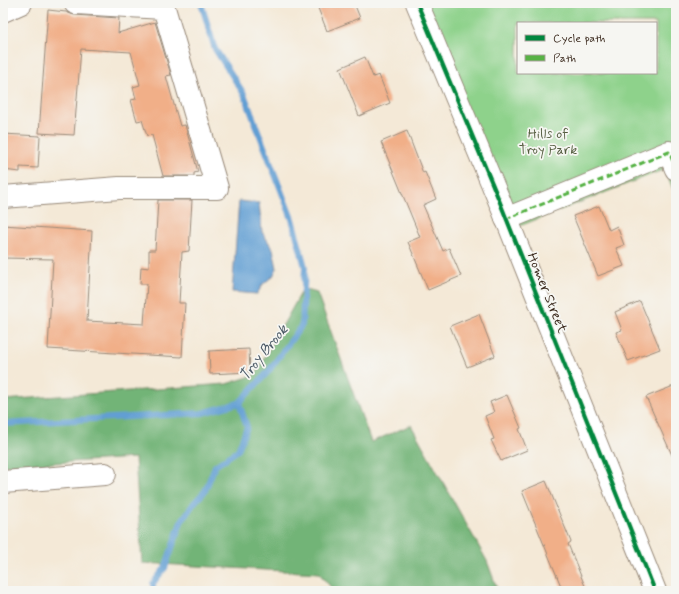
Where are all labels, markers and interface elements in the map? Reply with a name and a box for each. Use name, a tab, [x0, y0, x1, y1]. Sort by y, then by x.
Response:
legend	[517, 22, 657, 74]
text: Cycle path	[553, 31, 605, 47]
text: Path	[553, 51, 576, 67]
park label: Hills of Troy Park	[519, 125, 577, 159]
street label: Homer Street	[523, 250, 572, 337]
water label: Troy Brook	[235, 320, 294, 385]

